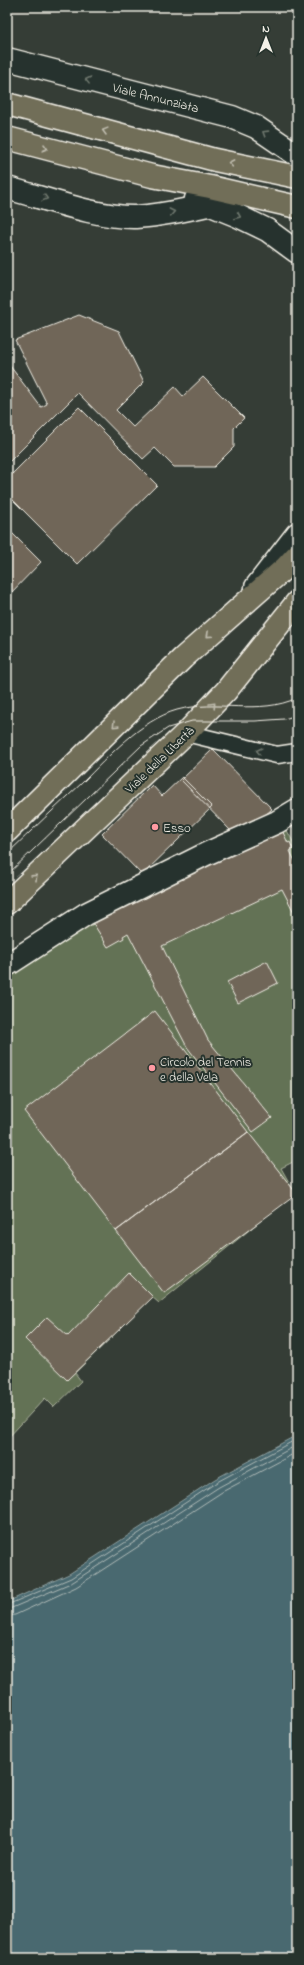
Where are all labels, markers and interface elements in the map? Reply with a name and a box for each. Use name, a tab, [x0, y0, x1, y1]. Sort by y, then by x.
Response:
north arrow	[246, 18, 286, 58]
text: N	[262, 21, 270, 37]
one-way arrow	[84, 76, 91, 85]
street label: Viale Annunziata	[110, 78, 201, 118]
one-way arrow	[102, 127, 109, 136]
one-way arrow	[262, 130, 269, 137]
one-way arrow	[41, 143, 48, 152]
one-way arrow	[228, 160, 234, 168]
one-way arrow	[41, 193, 48, 202]
one-way arrow	[169, 208, 175, 217]
one-way arrow	[234, 211, 242, 219]
one-way arrow	[206, 631, 214, 638]
one-way arrow	[208, 702, 215, 709]
one-way arrow	[112, 720, 120, 728]
street label: Viale della Libertà	[120, 722, 199, 799]
one-way arrow	[256, 747, 262, 755]
place label: Esso	[163, 819, 191, 838]
marker: Esso	[150, 822, 160, 832]
one-way arrow	[30, 874, 38, 881]
place label: Circolo del Tennis e della Vela	[160, 1053, 252, 1087]
marker: Circolo del Tennis e della Vela	[147, 1063, 157, 1073]

